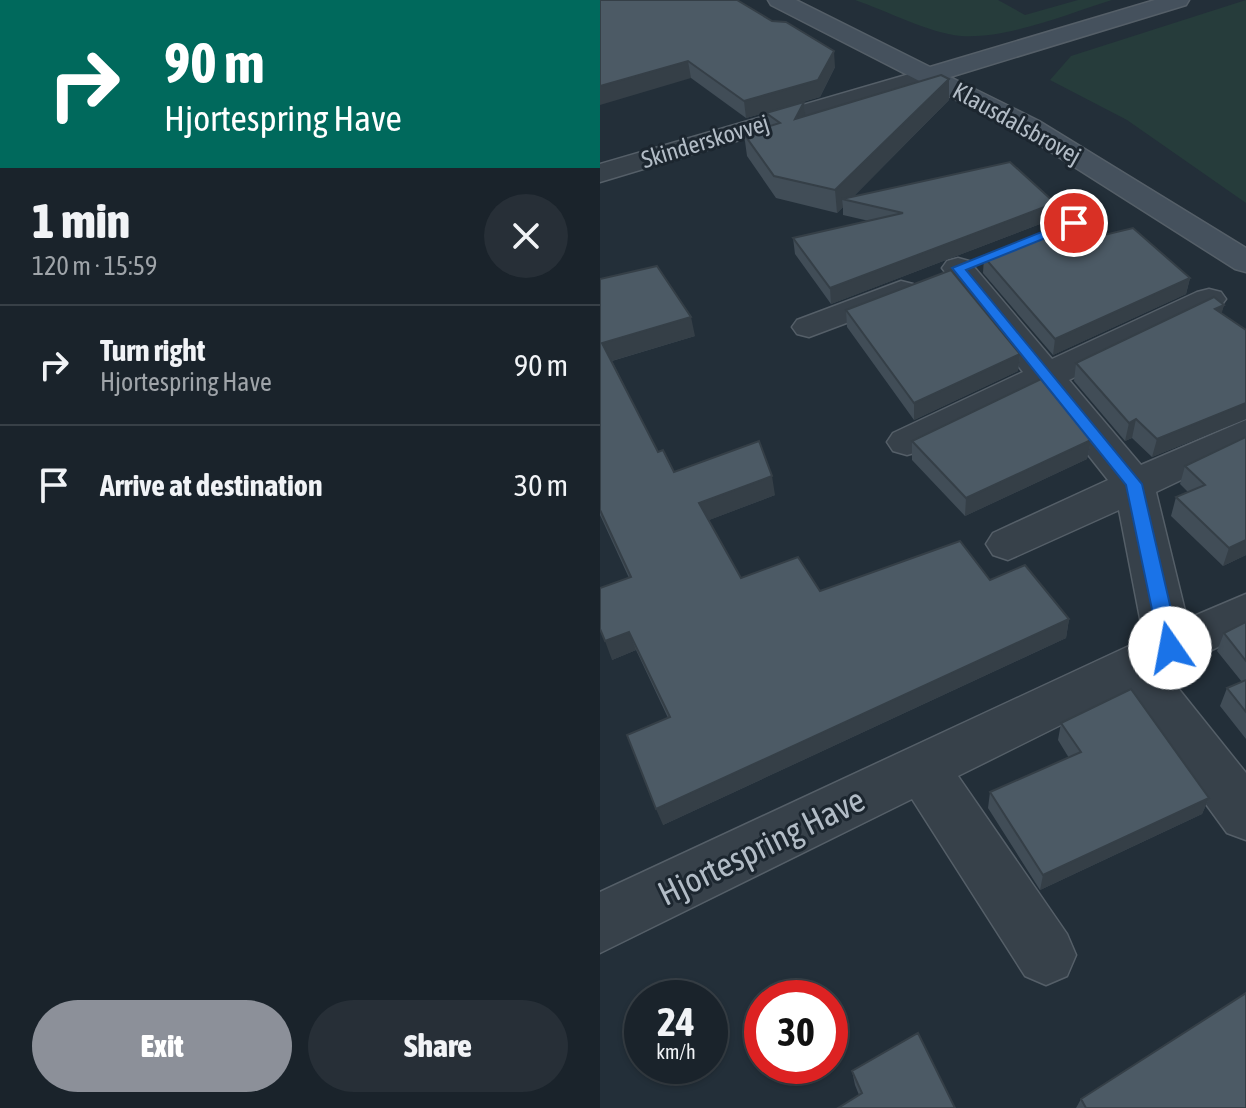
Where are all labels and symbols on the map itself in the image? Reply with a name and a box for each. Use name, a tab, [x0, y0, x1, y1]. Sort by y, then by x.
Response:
street label: Klausdalsbrovej	[948, 77, 1086, 169]
street label: Skinderskovvej	[638, 109, 772, 173]
pin	[1040, 189, 1108, 257]
position arrow	[1128, 606, 1212, 690]
street label: Hjortespring Have	[652, 779, 870, 913]
speed limit sign: 30	[744, 980, 848, 1084]

